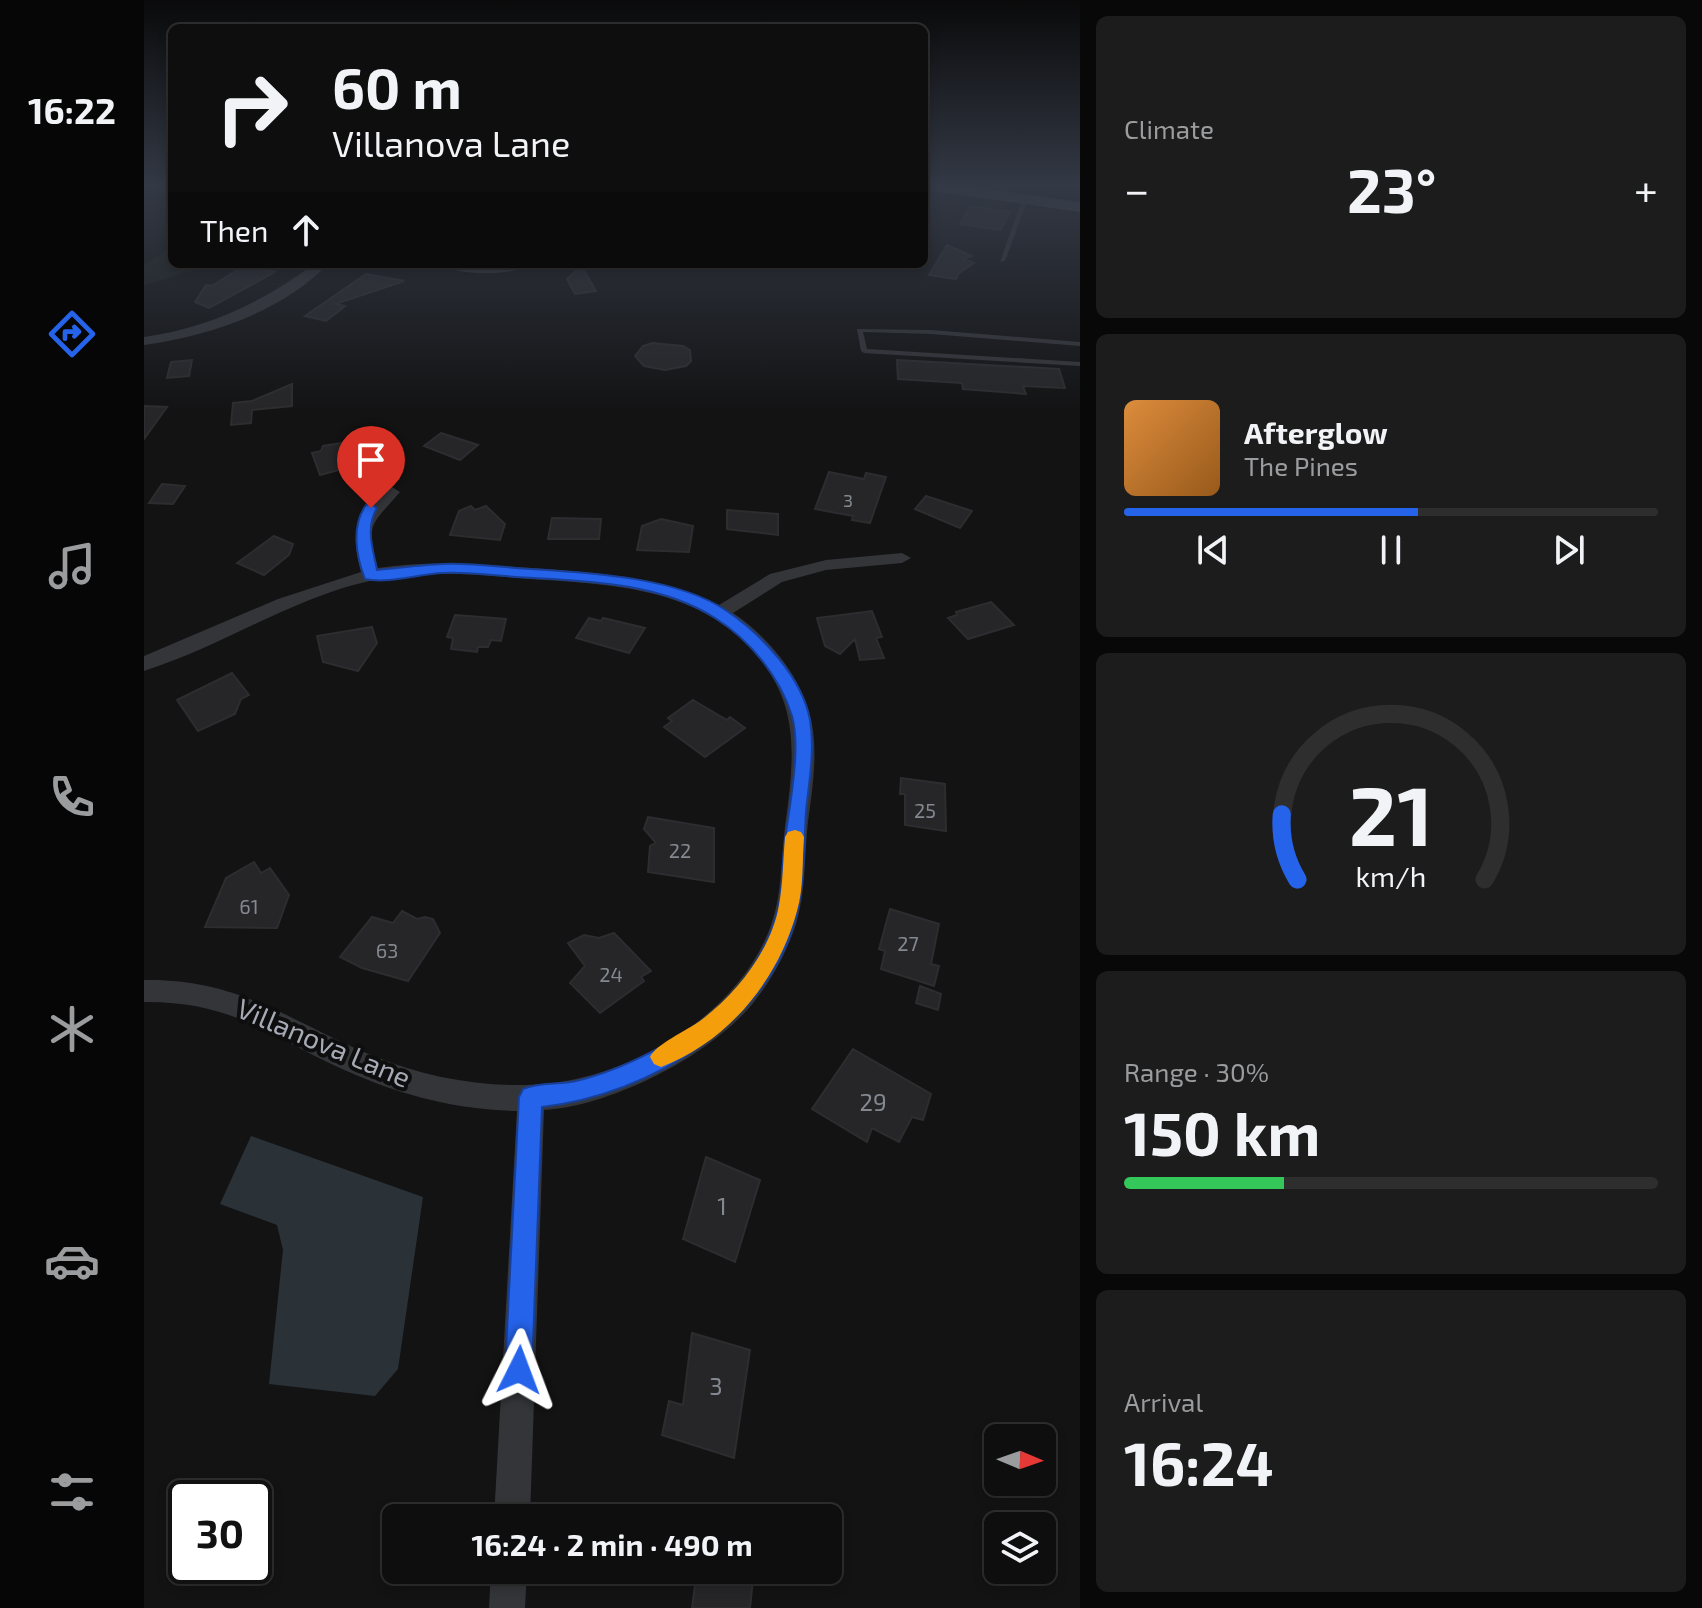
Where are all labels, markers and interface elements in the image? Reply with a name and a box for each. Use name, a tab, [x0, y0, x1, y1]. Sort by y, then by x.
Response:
text: 60 m	[332, 53, 462, 120]
icon: right	[200, 56, 304, 160]
text: 16:22	[28, 88, 116, 131]
text: Climate	[1124, 113, 1214, 144]
text: Villanova Lane	[332, 121, 570, 164]
text: 23°	[1347, 153, 1437, 225]
text: −	[1124, 162, 1150, 215]
text: +	[1634, 162, 1658, 215]
icon: ahead	[284, 208, 328, 252]
text: Then	[200, 212, 268, 248]
icon: directions	[44, 306, 100, 362]
text: Afterglow	[1244, 414, 1388, 450]
pin	[337, 426, 405, 508]
icon: arrive	[349, 438, 393, 482]
text: The Pines	[1244, 450, 1358, 481]
house number: 3	[843, 489, 853, 511]
icon: previous	[1191, 528, 1235, 572]
icon: pause	[1369, 528, 1413, 572]
icon: next	[1547, 528, 1591, 572]
icon: music	[44, 538, 100, 594]
text: 21	[1349, 763, 1433, 863]
icon: phone	[44, 769, 100, 825]
house number: 25	[914, 798, 936, 822]
house number: 22	[669, 838, 691, 862]
text: km/h	[1356, 858, 1426, 893]
house number: 61	[239, 894, 259, 918]
house number: 27	[897, 931, 919, 955]
house number: 63	[376, 938, 398, 962]
house number: 24	[599, 962, 623, 986]
street label: Villanova Lane	[232, 990, 416, 1094]
icon: climate	[44, 1001, 100, 1057]
text: Range · 30%	[1124, 1056, 1269, 1087]
house number: 29	[859, 1087, 887, 1116]
text: 150 km	[1124, 1096, 1320, 1168]
house number: 1	[717, 1191, 727, 1220]
icon: car	[44, 1233, 100, 1289]
position arrow	[477, 1328, 561, 1412]
house number: 3	[709, 1371, 723, 1400]
text: Arrival	[1124, 1386, 1203, 1417]
north arrow	[984, 1424, 1056, 1496]
map controls	[984, 1424, 1056, 1584]
text: 16:24	[1124, 1426, 1274, 1498]
icon: filters	[44, 1464, 100, 1520]
speed limit sign: 30	[168, 1480, 272, 1584]
button: layers	[984, 1512, 1056, 1584]
text: 16:24 · 2 min · 490 m	[471, 1526, 753, 1562]

